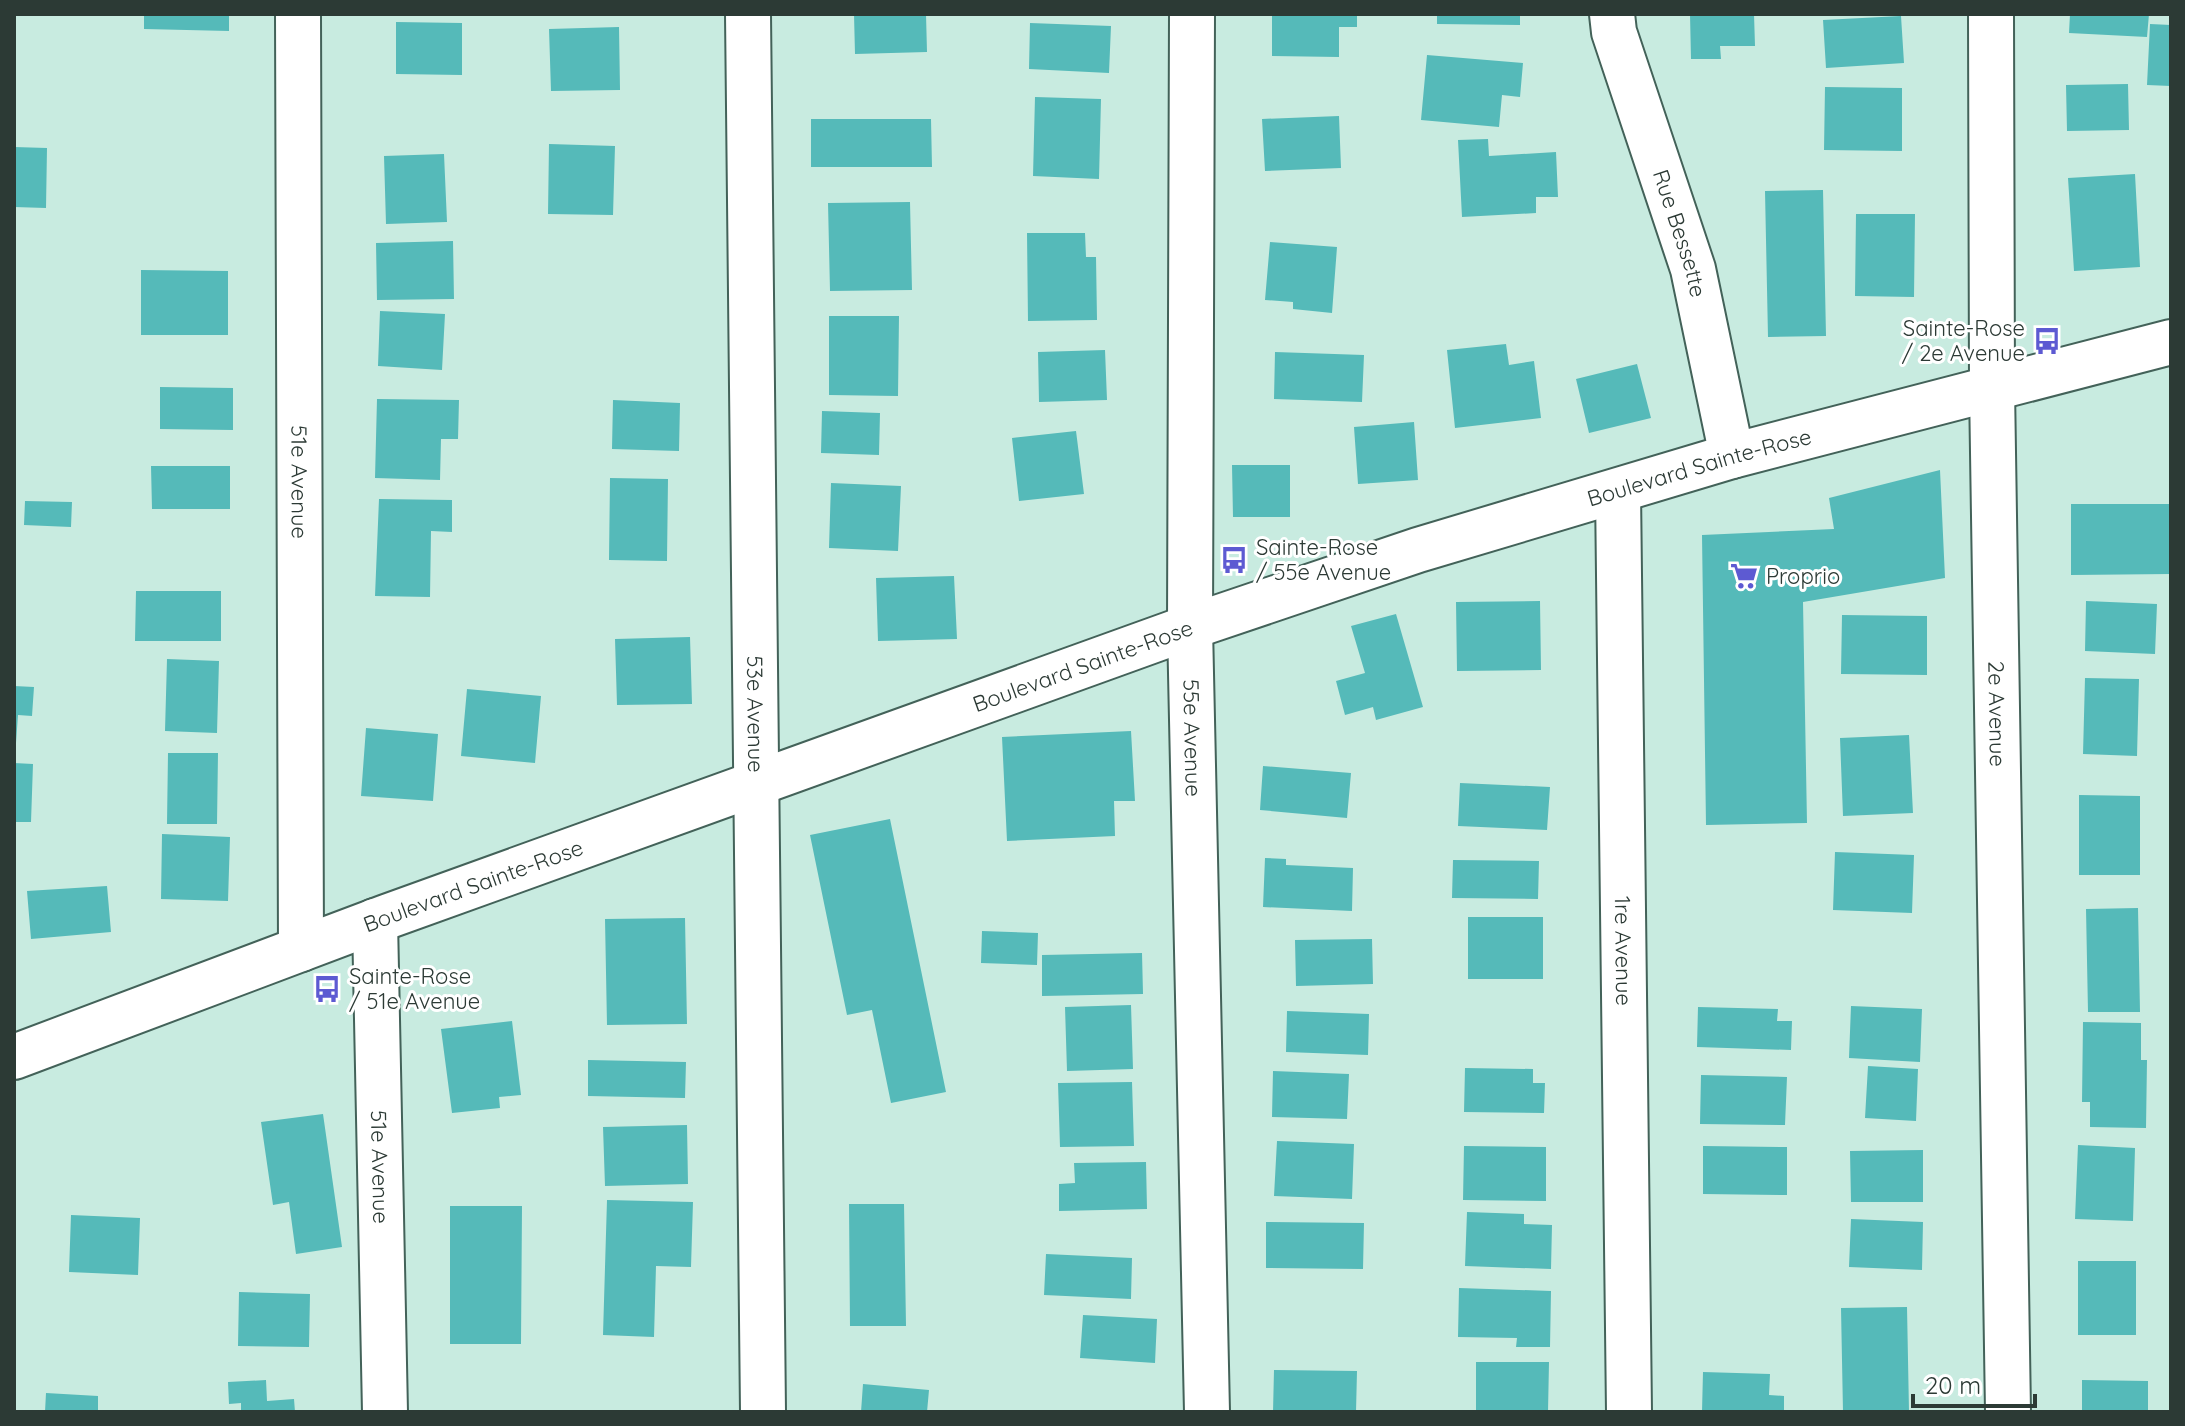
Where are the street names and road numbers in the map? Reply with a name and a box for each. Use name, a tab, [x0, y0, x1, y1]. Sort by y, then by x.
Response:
street label: Rue Bessette	[1647, 166, 1712, 300]
street label: Boulevard Sainte-Rose	[1584, 422, 1814, 513]
street label: 51e Avenue	[285, 425, 314, 539]
street label: Boulevard Sainte-Rose	[969, 613, 1196, 718]
street label: 53e Avenue	[741, 655, 770, 773]
street label: 2e Avenue	[1982, 661, 2012, 767]
street label: 55e Avenue	[1177, 679, 1208, 797]
street label: Boulevard Sainte-Rose	[359, 833, 587, 938]
street label: 1re Avenue	[1609, 896, 1638, 1006]
street label: 51e Avenue	[365, 1110, 395, 1224]

